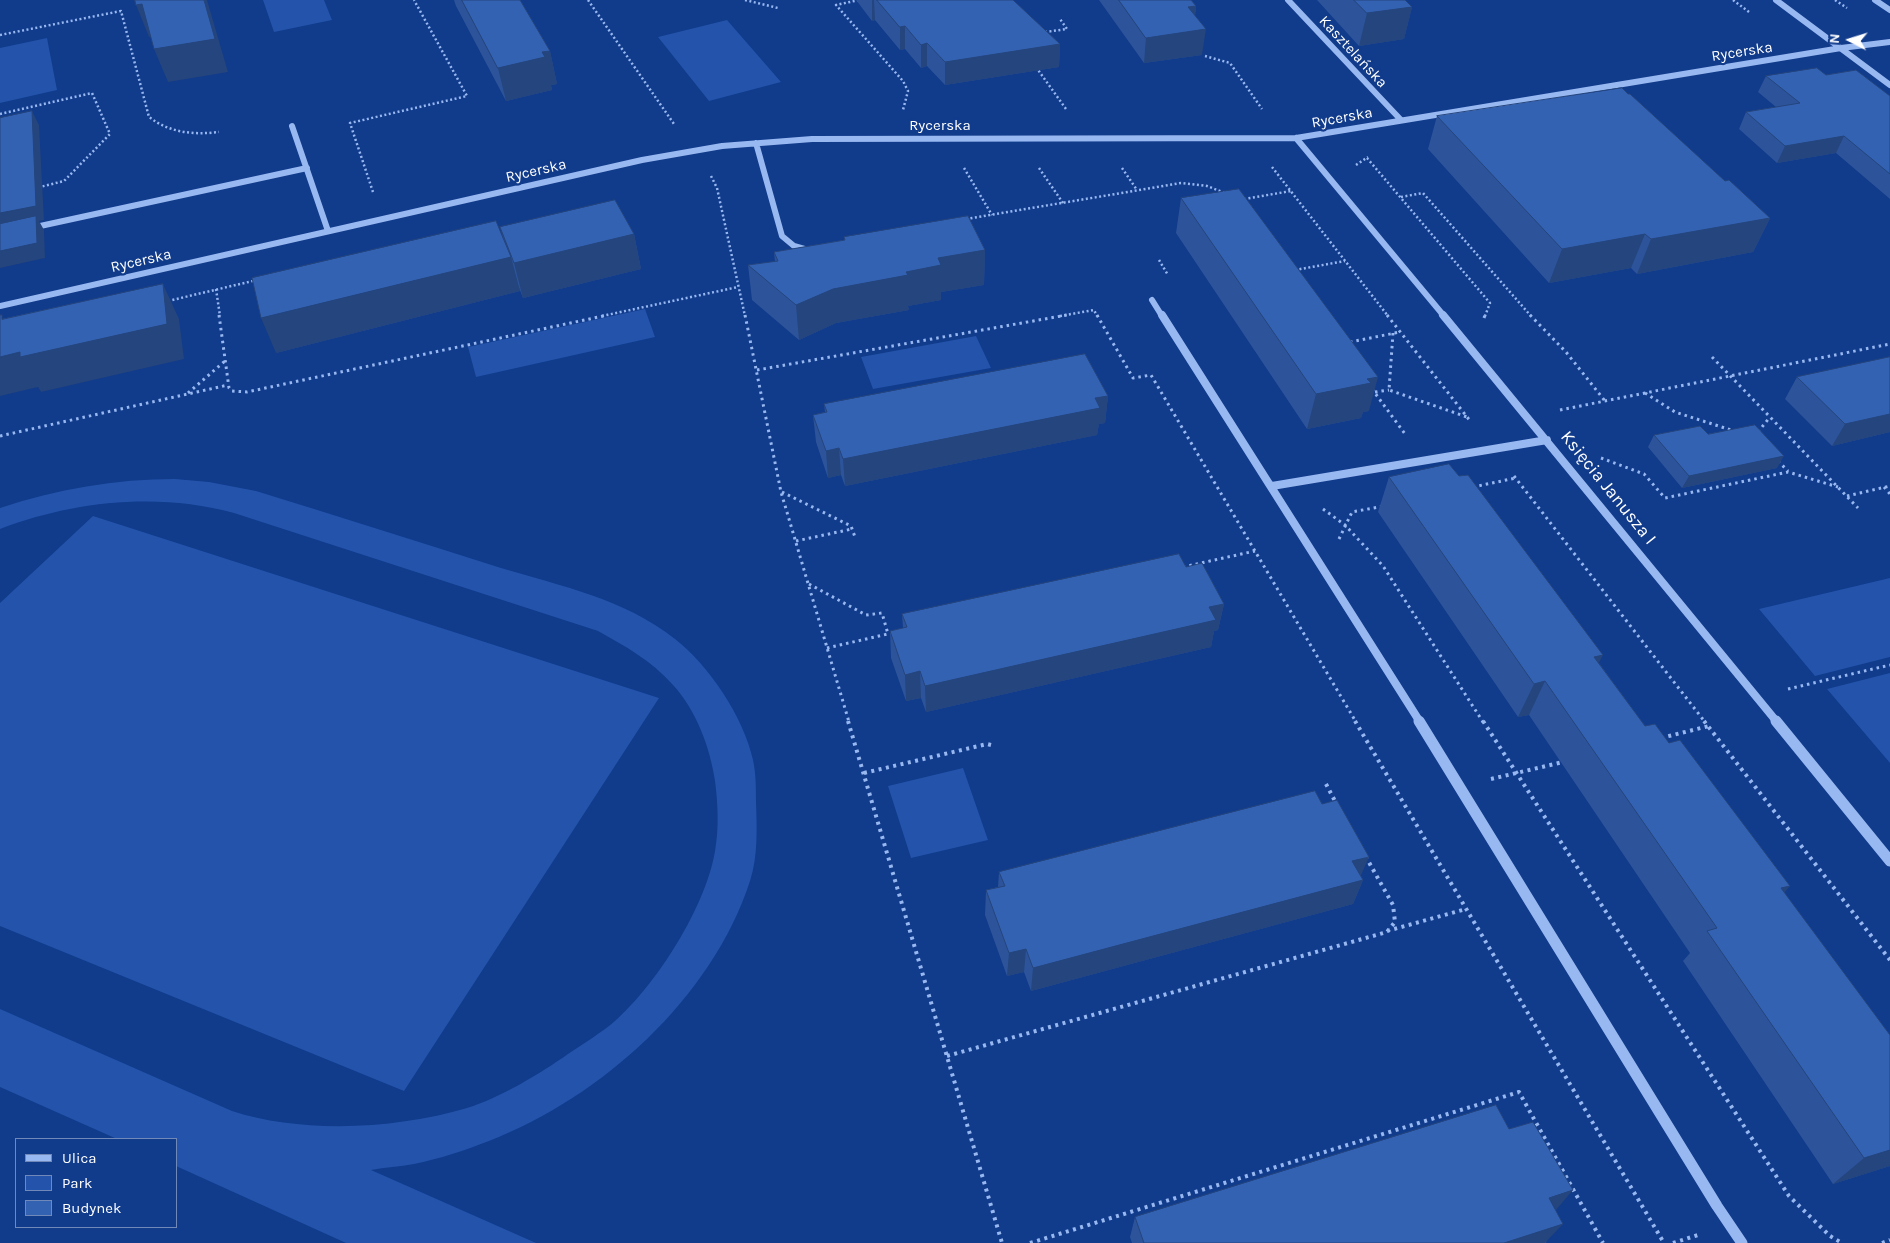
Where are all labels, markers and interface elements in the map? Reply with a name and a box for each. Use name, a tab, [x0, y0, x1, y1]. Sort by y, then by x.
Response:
street label: Kasztelańska	[1315, 12, 1391, 92]
north arrow	[1825, 15, 1875, 65]
text: N	[1826, 33, 1843, 44]
street label: Rycerska	[1710, 38, 1774, 66]
street label: Rycerska	[1310, 104, 1374, 132]
street label: Rycerska	[909, 117, 971, 135]
street label: Rycerska	[504, 155, 568, 187]
street label: Rycerska	[109, 245, 173, 277]
street label: Księcia Janusza I	[1556, 427, 1660, 549]
legend	[15, 1138, 178, 1228]
text: Ulica	[62, 1149, 96, 1167]
text: Park	[62, 1174, 92, 1192]
text: Budynek	[62, 1199, 121, 1217]

